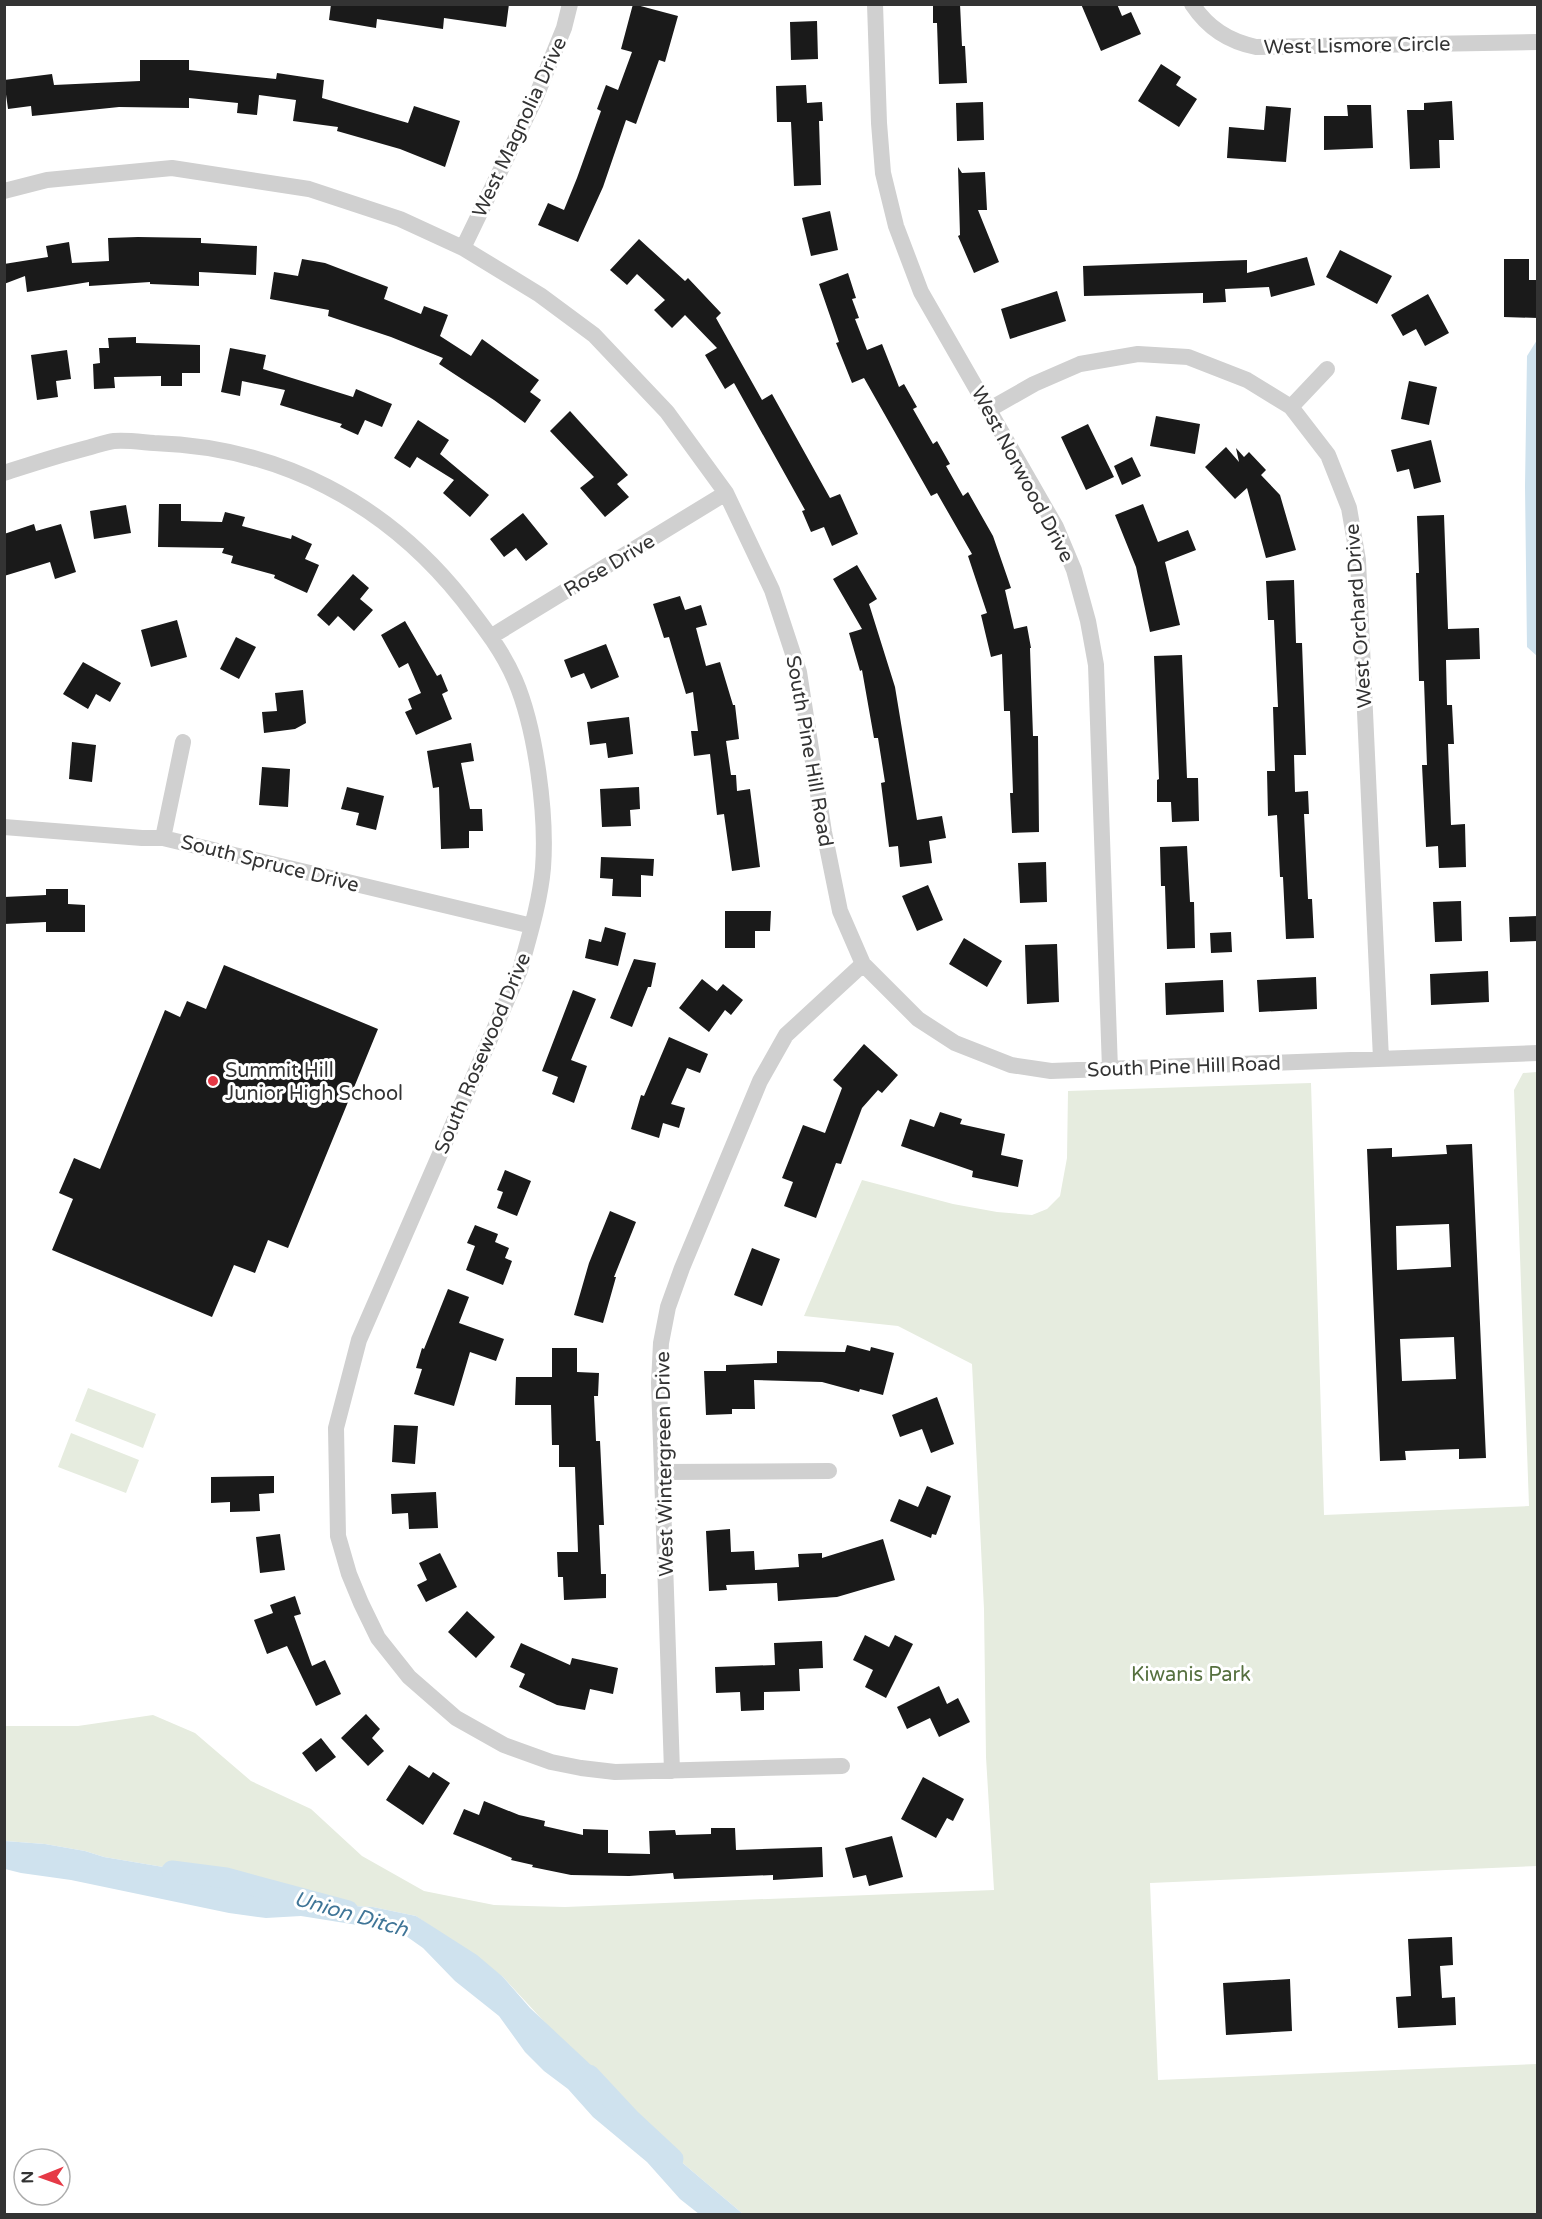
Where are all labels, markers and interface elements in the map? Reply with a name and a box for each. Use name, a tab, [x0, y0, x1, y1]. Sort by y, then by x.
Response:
street label: West Lismore Circle	[1263, 32, 1451, 60]
street label: West Magnolia Drive	[468, 33, 572, 221]
street label: West Norwood Drive	[966, 382, 1079, 567]
street label: West Orchard Drive	[1341, 523, 1377, 709]
street label: Rose Drive	[560, 529, 659, 602]
street label: South Pine Hill Road	[780, 654, 838, 849]
street label: South Spruce Drive	[178, 830, 361, 898]
street label: South Rosewood Drive	[430, 949, 536, 1157]
street label: South Pine Hill Road	[1087, 1052, 1281, 1082]
place label: Summit Hill Junior High School	[225, 1059, 403, 1106]
marker: Summit Hill Junior High School	[206, 1074, 220, 1088]
street label: West Wintergreen Drive	[651, 1351, 679, 1577]
park label: Kiwanis Park	[1131, 1663, 1251, 1687]
water label: Union Ditch	[291, 1886, 412, 1943]
north arrow	[12, 2147, 72, 2207]
text: N	[18, 2171, 38, 2184]

